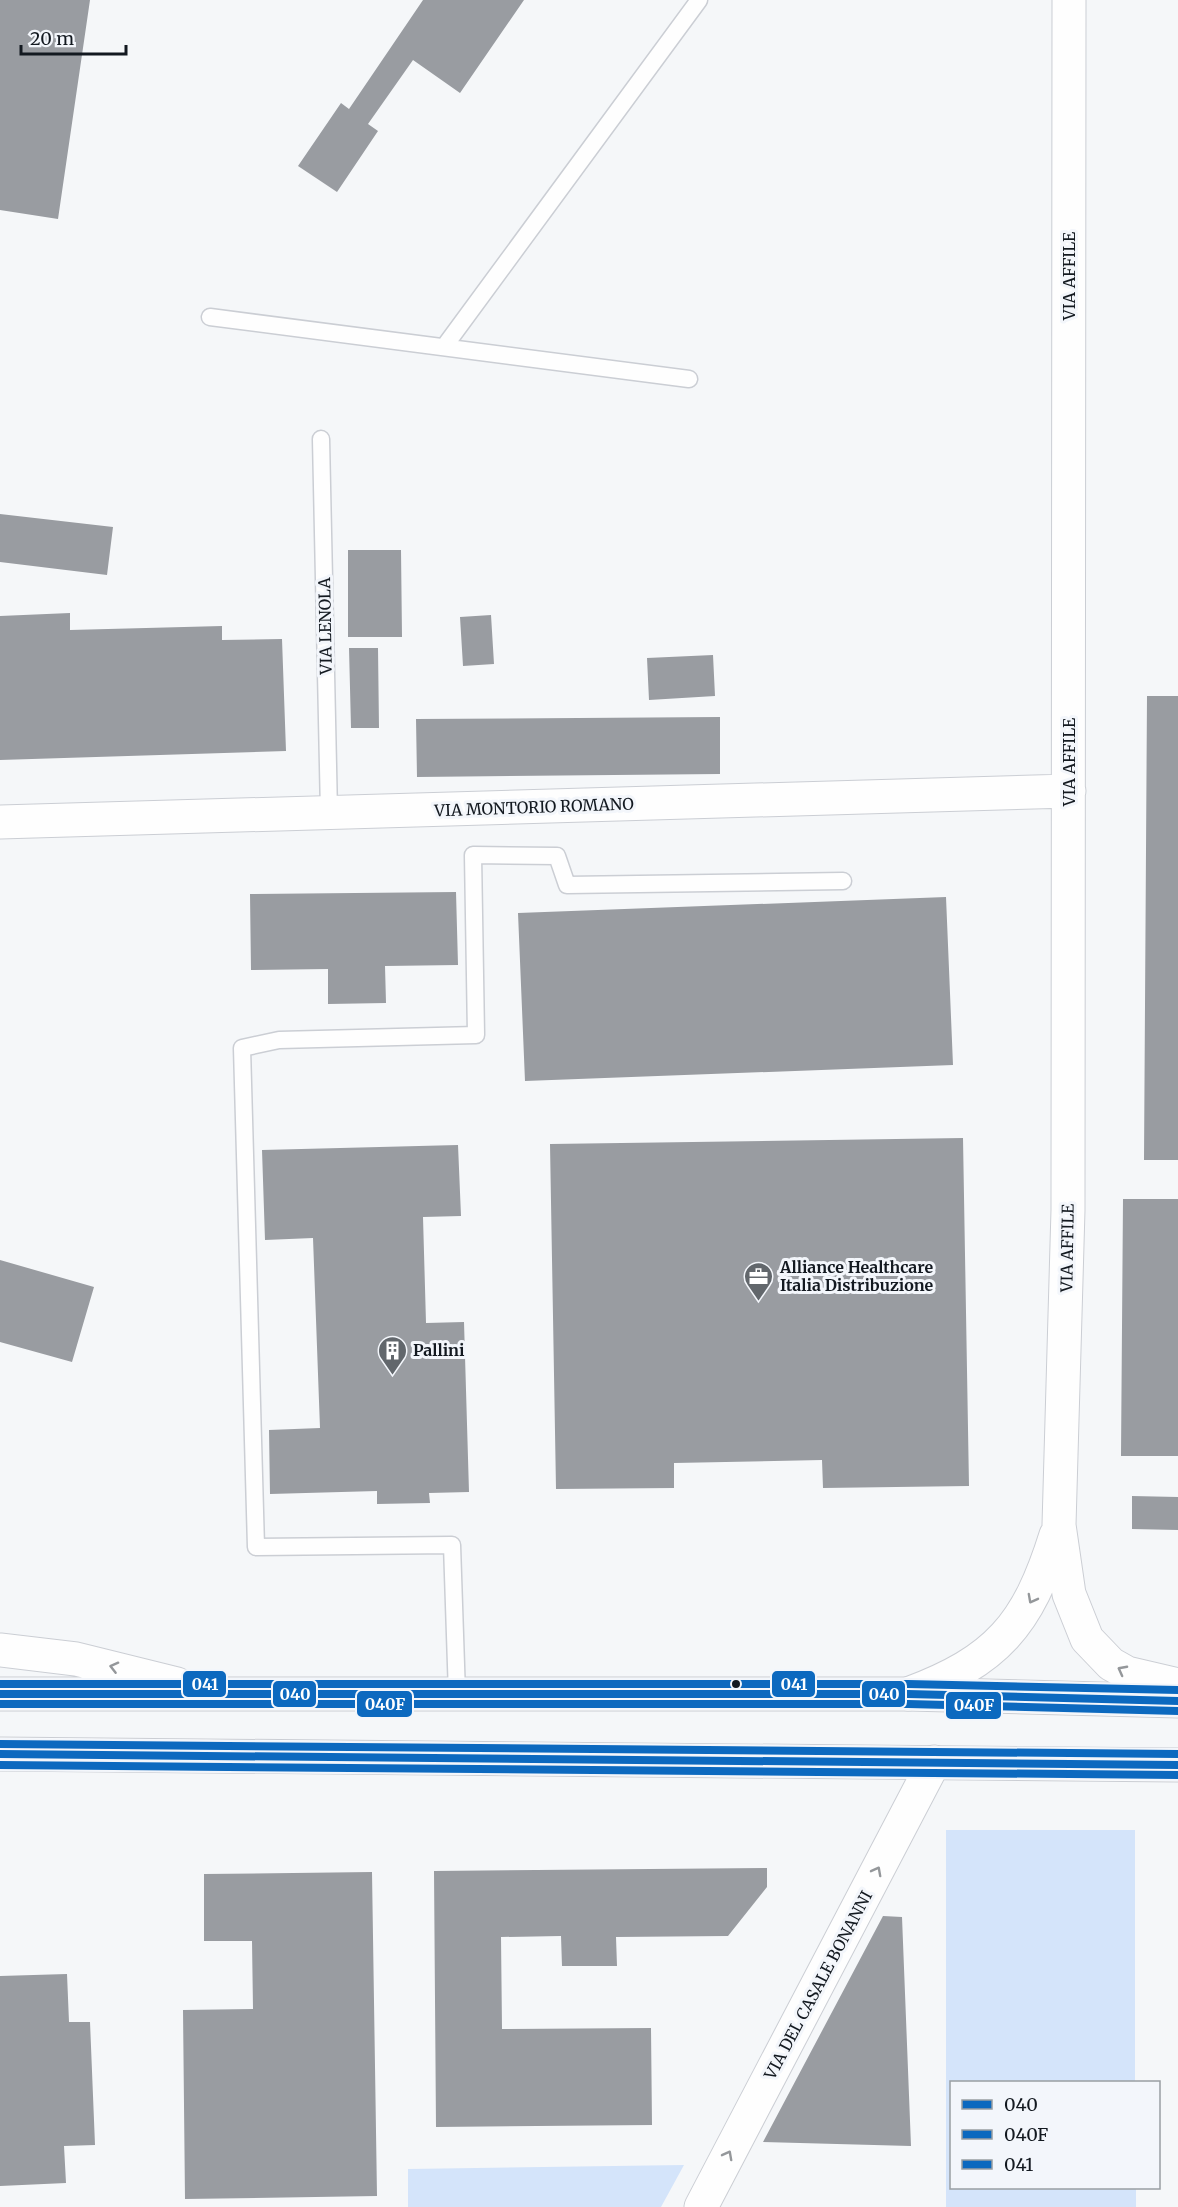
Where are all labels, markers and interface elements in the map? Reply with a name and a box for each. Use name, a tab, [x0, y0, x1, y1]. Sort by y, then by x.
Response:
scale bar	[21, 18, 126, 56]
text: 20 m	[30, 27, 74, 50]
street label: VIA AFFILE	[1059, 231, 1079, 321]
street label: VIA LENOLA	[314, 577, 336, 676]
street label: VIA AFFILE	[1059, 717, 1079, 807]
street label: VIA MONTORIO ROMANO	[433, 794, 635, 821]
street label: VIA AFFILE	[1056, 1203, 1078, 1293]
place label: Alliance Healthcare Italia Distribuzione	[779, 1257, 934, 1295]
office icon: Alliance Healthcare Italia Distribuzione	[743, 1260, 775, 1302]
building icon: Pallini	[376, 1334, 408, 1376]
place label: Pallini	[413, 1340, 465, 1360]
one-way arrow	[1028, 1593, 1039, 1604]
one-way arrow	[109, 1661, 119, 1674]
one-way arrow	[1118, 1666, 1128, 1677]
line badge: 041	[182, 1670, 227, 1698]
line badge: 041	[771, 1670, 816, 1698]
text: 041	[192, 1674, 219, 1694]
text: 041	[781, 1674, 808, 1694]
unlabelled marker	[730, 1678, 742, 1690]
line badge: 040	[272, 1680, 317, 1708]
line badge: 040	[861, 1680, 906, 1708]
text: 040	[280, 1684, 310, 1704]
text: 040	[869, 1684, 899, 1704]
line badge: 040F	[356, 1690, 413, 1718]
line badge: 040F	[945, 1691, 1002, 1720]
text: 040F	[365, 1694, 405, 1714]
text: 040F	[954, 1695, 994, 1715]
one-way arrow	[870, 1867, 881, 1877]
street label: VIA DEL CASALE BONANNI	[759, 1887, 876, 2084]
legend	[950, 2081, 1160, 2189]
text: 040	[1004, 2093, 1038, 2116]
text: 040F	[1004, 2123, 1048, 2146]
one-way arrow	[721, 2151, 732, 2162]
text: 041	[1004, 2153, 1033, 2176]

